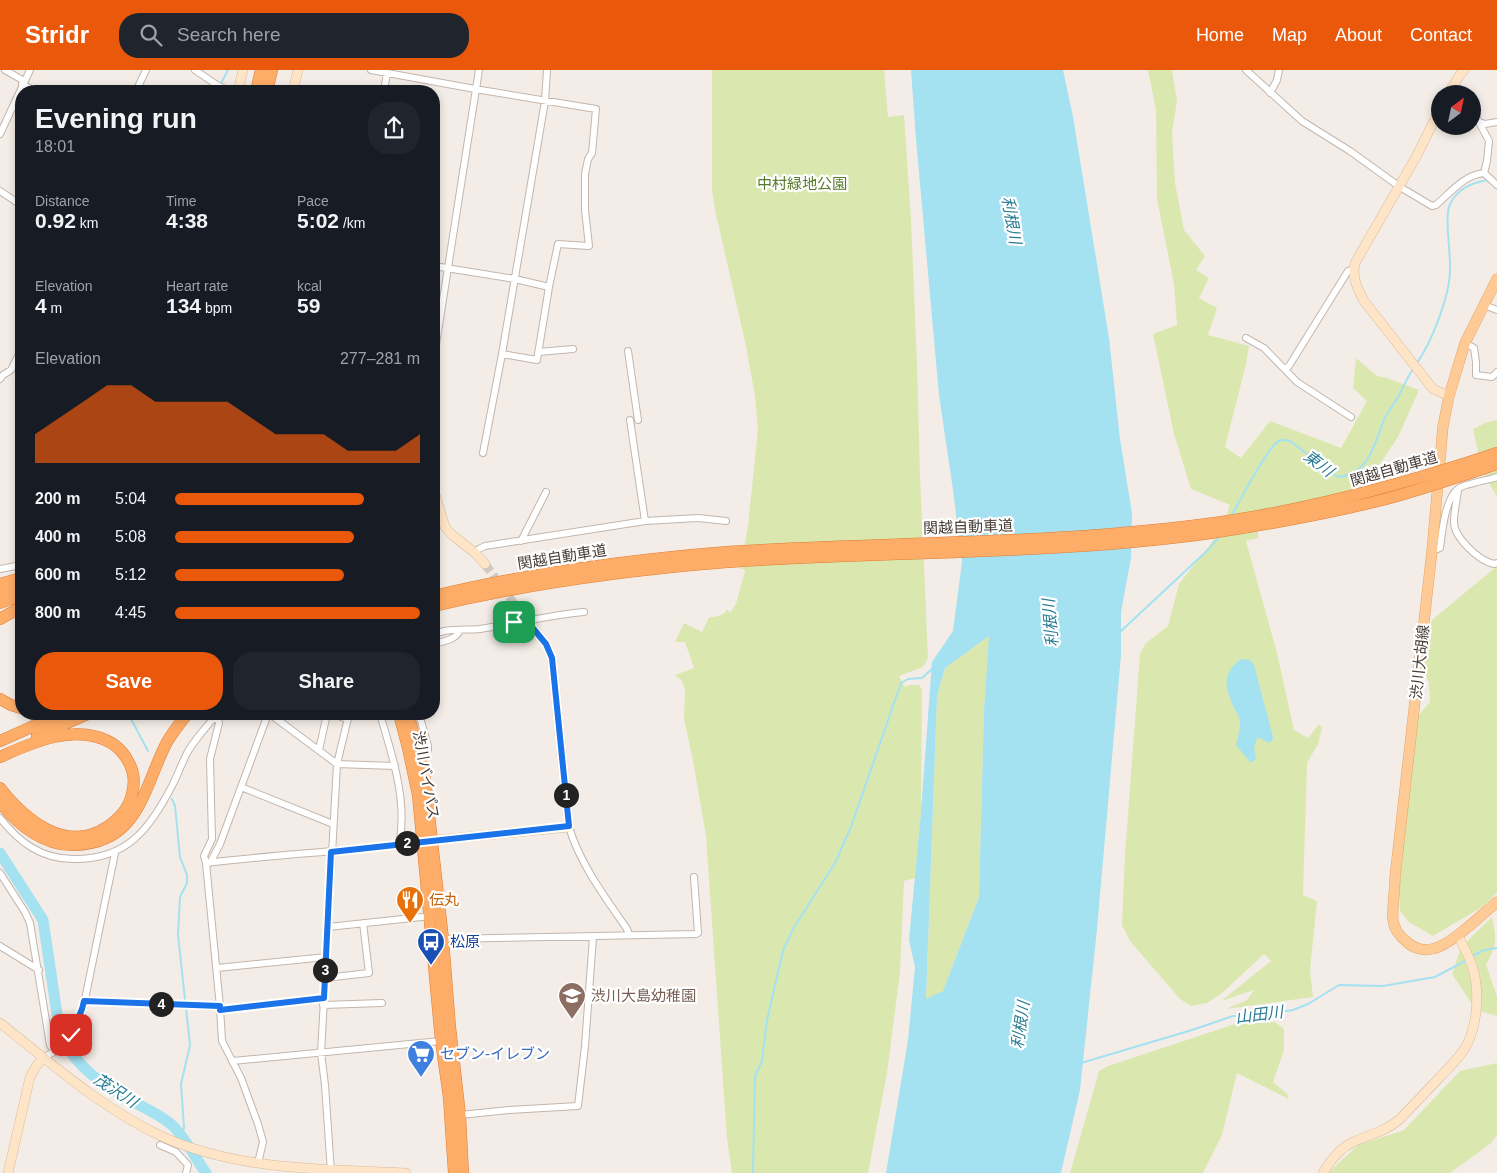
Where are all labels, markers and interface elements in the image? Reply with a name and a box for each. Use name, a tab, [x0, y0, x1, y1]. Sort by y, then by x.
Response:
search box	[119, 13, 469, 58]
text: Stridr	[25, 21, 89, 48]
icon: search	[137, 21, 165, 49]
text: Search here	[177, 24, 281, 45]
text: Home	[1196, 25, 1244, 45]
text: Map	[1272, 25, 1307, 45]
text: About	[1335, 25, 1382, 45]
text: Contact	[1410, 25, 1472, 45]
north arrow	[1431, 85, 1481, 135]
map controls	[1431, 85, 1481, 135]
button: share	[368, 102, 420, 154]
text: Evening run	[35, 103, 197, 134]
text: 18:01	[35, 138, 75, 155]
park label: 中村緑地公園	[757, 175, 847, 192]
text: Distance	[35, 193, 89, 209]
text: Time	[166, 193, 197, 209]
text: Pace	[297, 193, 329, 209]
water label: 利根川	[999, 195, 1024, 247]
text: 0.92	[35, 209, 76, 232]
text: 4:38	[166, 209, 208, 232]
text: 5:02	[297, 209, 339, 232]
text: km	[76, 215, 98, 231]
text: /km	[339, 215, 365, 231]
text: Elevation	[35, 278, 93, 294]
text: Heart rate	[166, 278, 228, 294]
text: kcal	[297, 278, 322, 294]
text: 4	[35, 294, 47, 317]
text: 134	[166, 294, 201, 317]
text: 59	[297, 294, 320, 317]
text: m	[47, 300, 62, 316]
text: bpm	[201, 300, 232, 316]
text: Elevation	[35, 350, 101, 367]
text: 277–281 m	[340, 350, 420, 367]
water label: 東川	[1301, 447, 1338, 481]
street label: 関越自動車道	[1348, 448, 1439, 489]
text: 200 m	[35, 490, 80, 507]
text: 5:04	[115, 490, 146, 507]
street label: 関越自動車道	[923, 516, 1013, 537]
text: 400 m	[35, 528, 80, 545]
text: 5:08	[115, 528, 146, 545]
street label: 関越自動車道	[516, 541, 608, 572]
text: 600 m	[35, 566, 80, 583]
text: 5:12	[115, 566, 146, 583]
water label: 利根川	[1040, 596, 1061, 648]
pin	[493, 601, 535, 643]
text: 800 m	[35, 604, 80, 621]
text: 4:45	[115, 604, 146, 621]
icon: arrive	[500, 608, 528, 636]
street label: 渋川大胡線	[1407, 624, 1432, 700]
button: Save	[35, 652, 223, 710]
button: Share	[233, 652, 420, 710]
street label: 渋川バイパス	[410, 729, 443, 821]
pin: 1	[554, 782, 578, 808]
text: 1	[563, 787, 570, 803]
pin: 2	[394, 830, 420, 856]
text: 2	[404, 835, 411, 851]
restaurant icon: 伝丸	[395, 885, 425, 924]
place label: 伝丸	[429, 891, 459, 908]
bus stop icon: 松原	[416, 927, 446, 966]
place label: 松原	[450, 933, 480, 950]
pin: 3	[312, 958, 338, 982]
text: 3	[322, 962, 329, 978]
school or university icon: 渋川大島幼稚園	[557, 981, 587, 1020]
place label: 渋川大島幼稚園	[591, 987, 696, 1004]
pin: 4	[148, 992, 174, 1016]
text: 4	[158, 996, 165, 1012]
water label: 利根川	[1009, 998, 1033, 1050]
water label: 山田川	[1234, 1003, 1286, 1026]
pin	[50, 1014, 92, 1056]
icon: check	[57, 1021, 85, 1049]
supermarket icon: セブン-イレブン	[406, 1039, 436, 1078]
place label: セブン-イレブン	[440, 1045, 550, 1062]
water label: 茂沢川	[91, 1070, 142, 1112]

